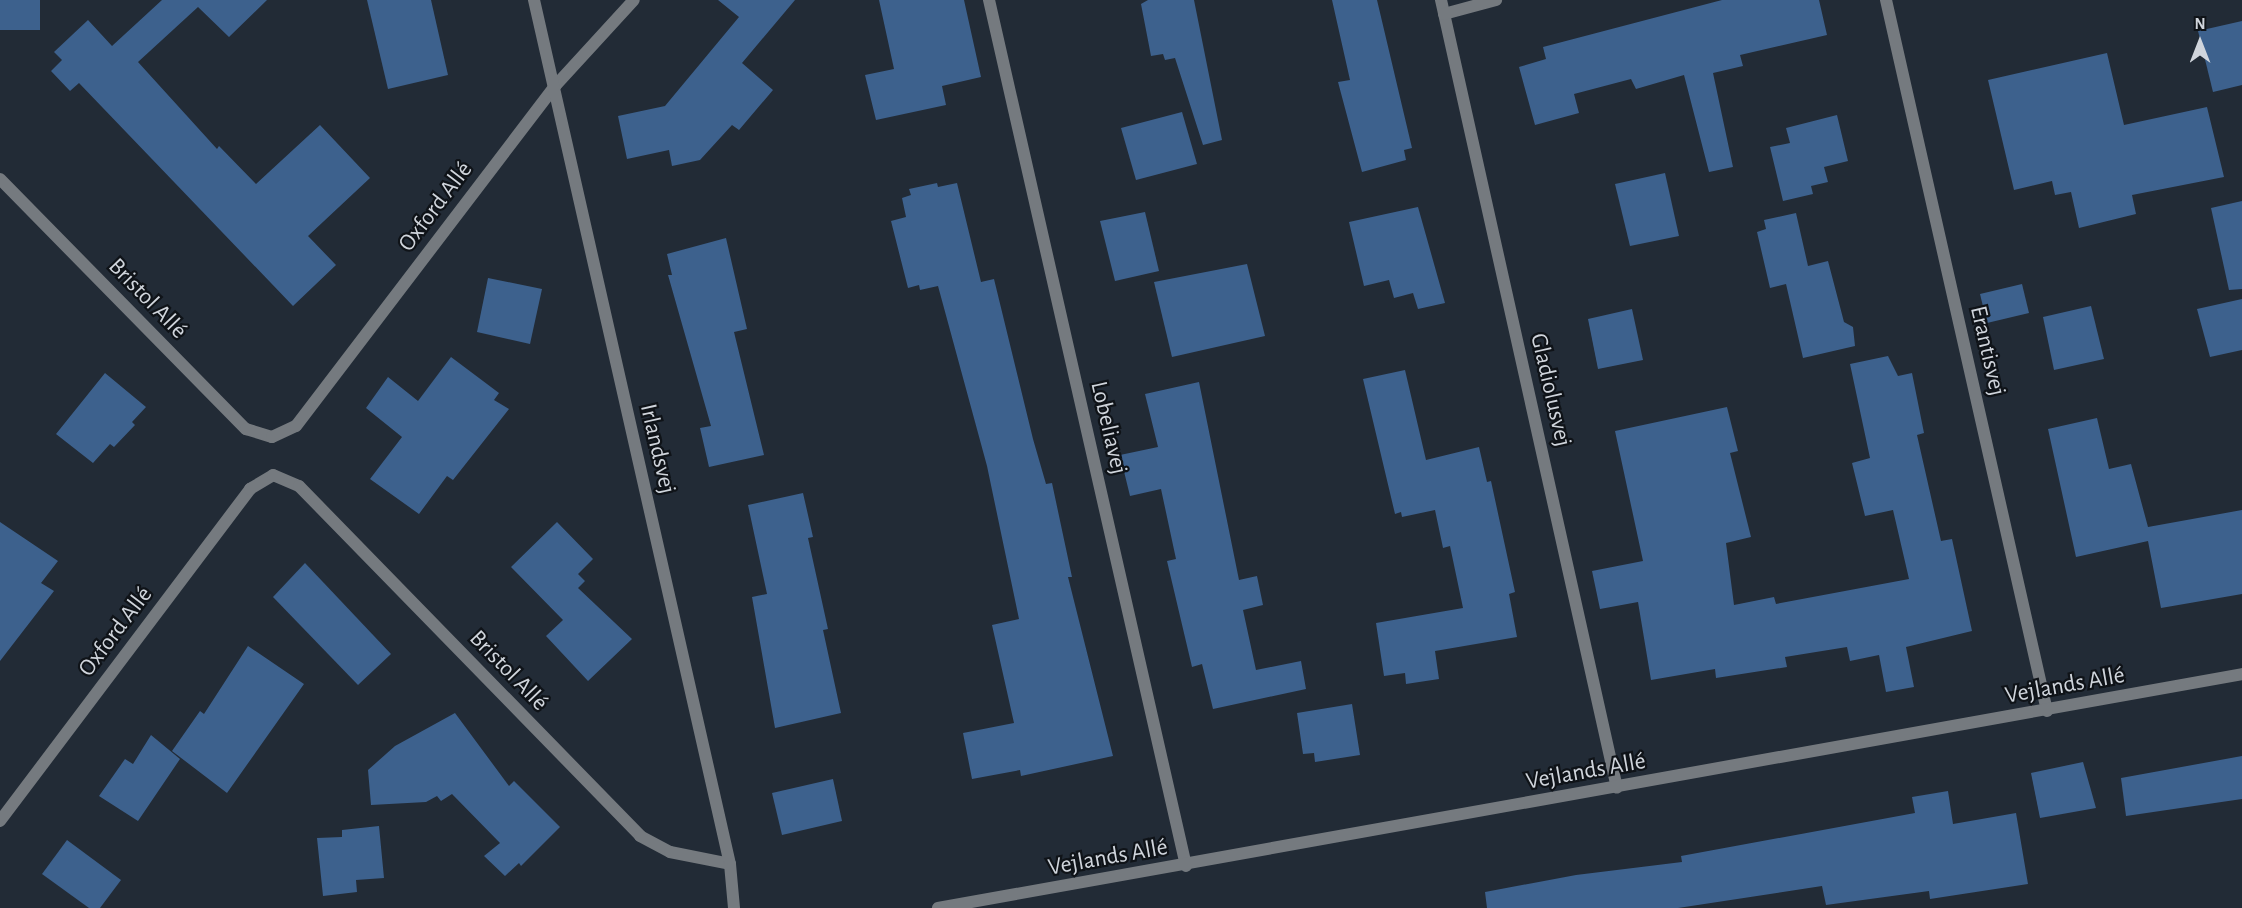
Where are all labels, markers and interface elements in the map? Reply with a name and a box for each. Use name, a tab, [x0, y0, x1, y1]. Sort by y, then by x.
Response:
north arrow	[2170, 12, 2230, 72]
text: N	[2194, 16, 2206, 32]
street label: Oxford Allé	[393, 156, 479, 258]
street label: Bristol Allé	[102, 253, 192, 345]
street label: Erantisvej	[1963, 303, 2011, 399]
street label: Gladiolusvej	[1523, 331, 1577, 449]
street label: Lobeliavej	[1083, 379, 1133, 477]
street label: Irlandsvej	[633, 401, 681, 497]
street label: Oxford Allé	[73, 581, 159, 683]
street label: Bristol Allé	[463, 625, 553, 717]
street label: Vejlands Allé	[2003, 661, 2127, 711]
street label: Vejlands Allé	[1524, 747, 1648, 797]
street label: Vejlands Allé	[1046, 833, 1170, 883]

